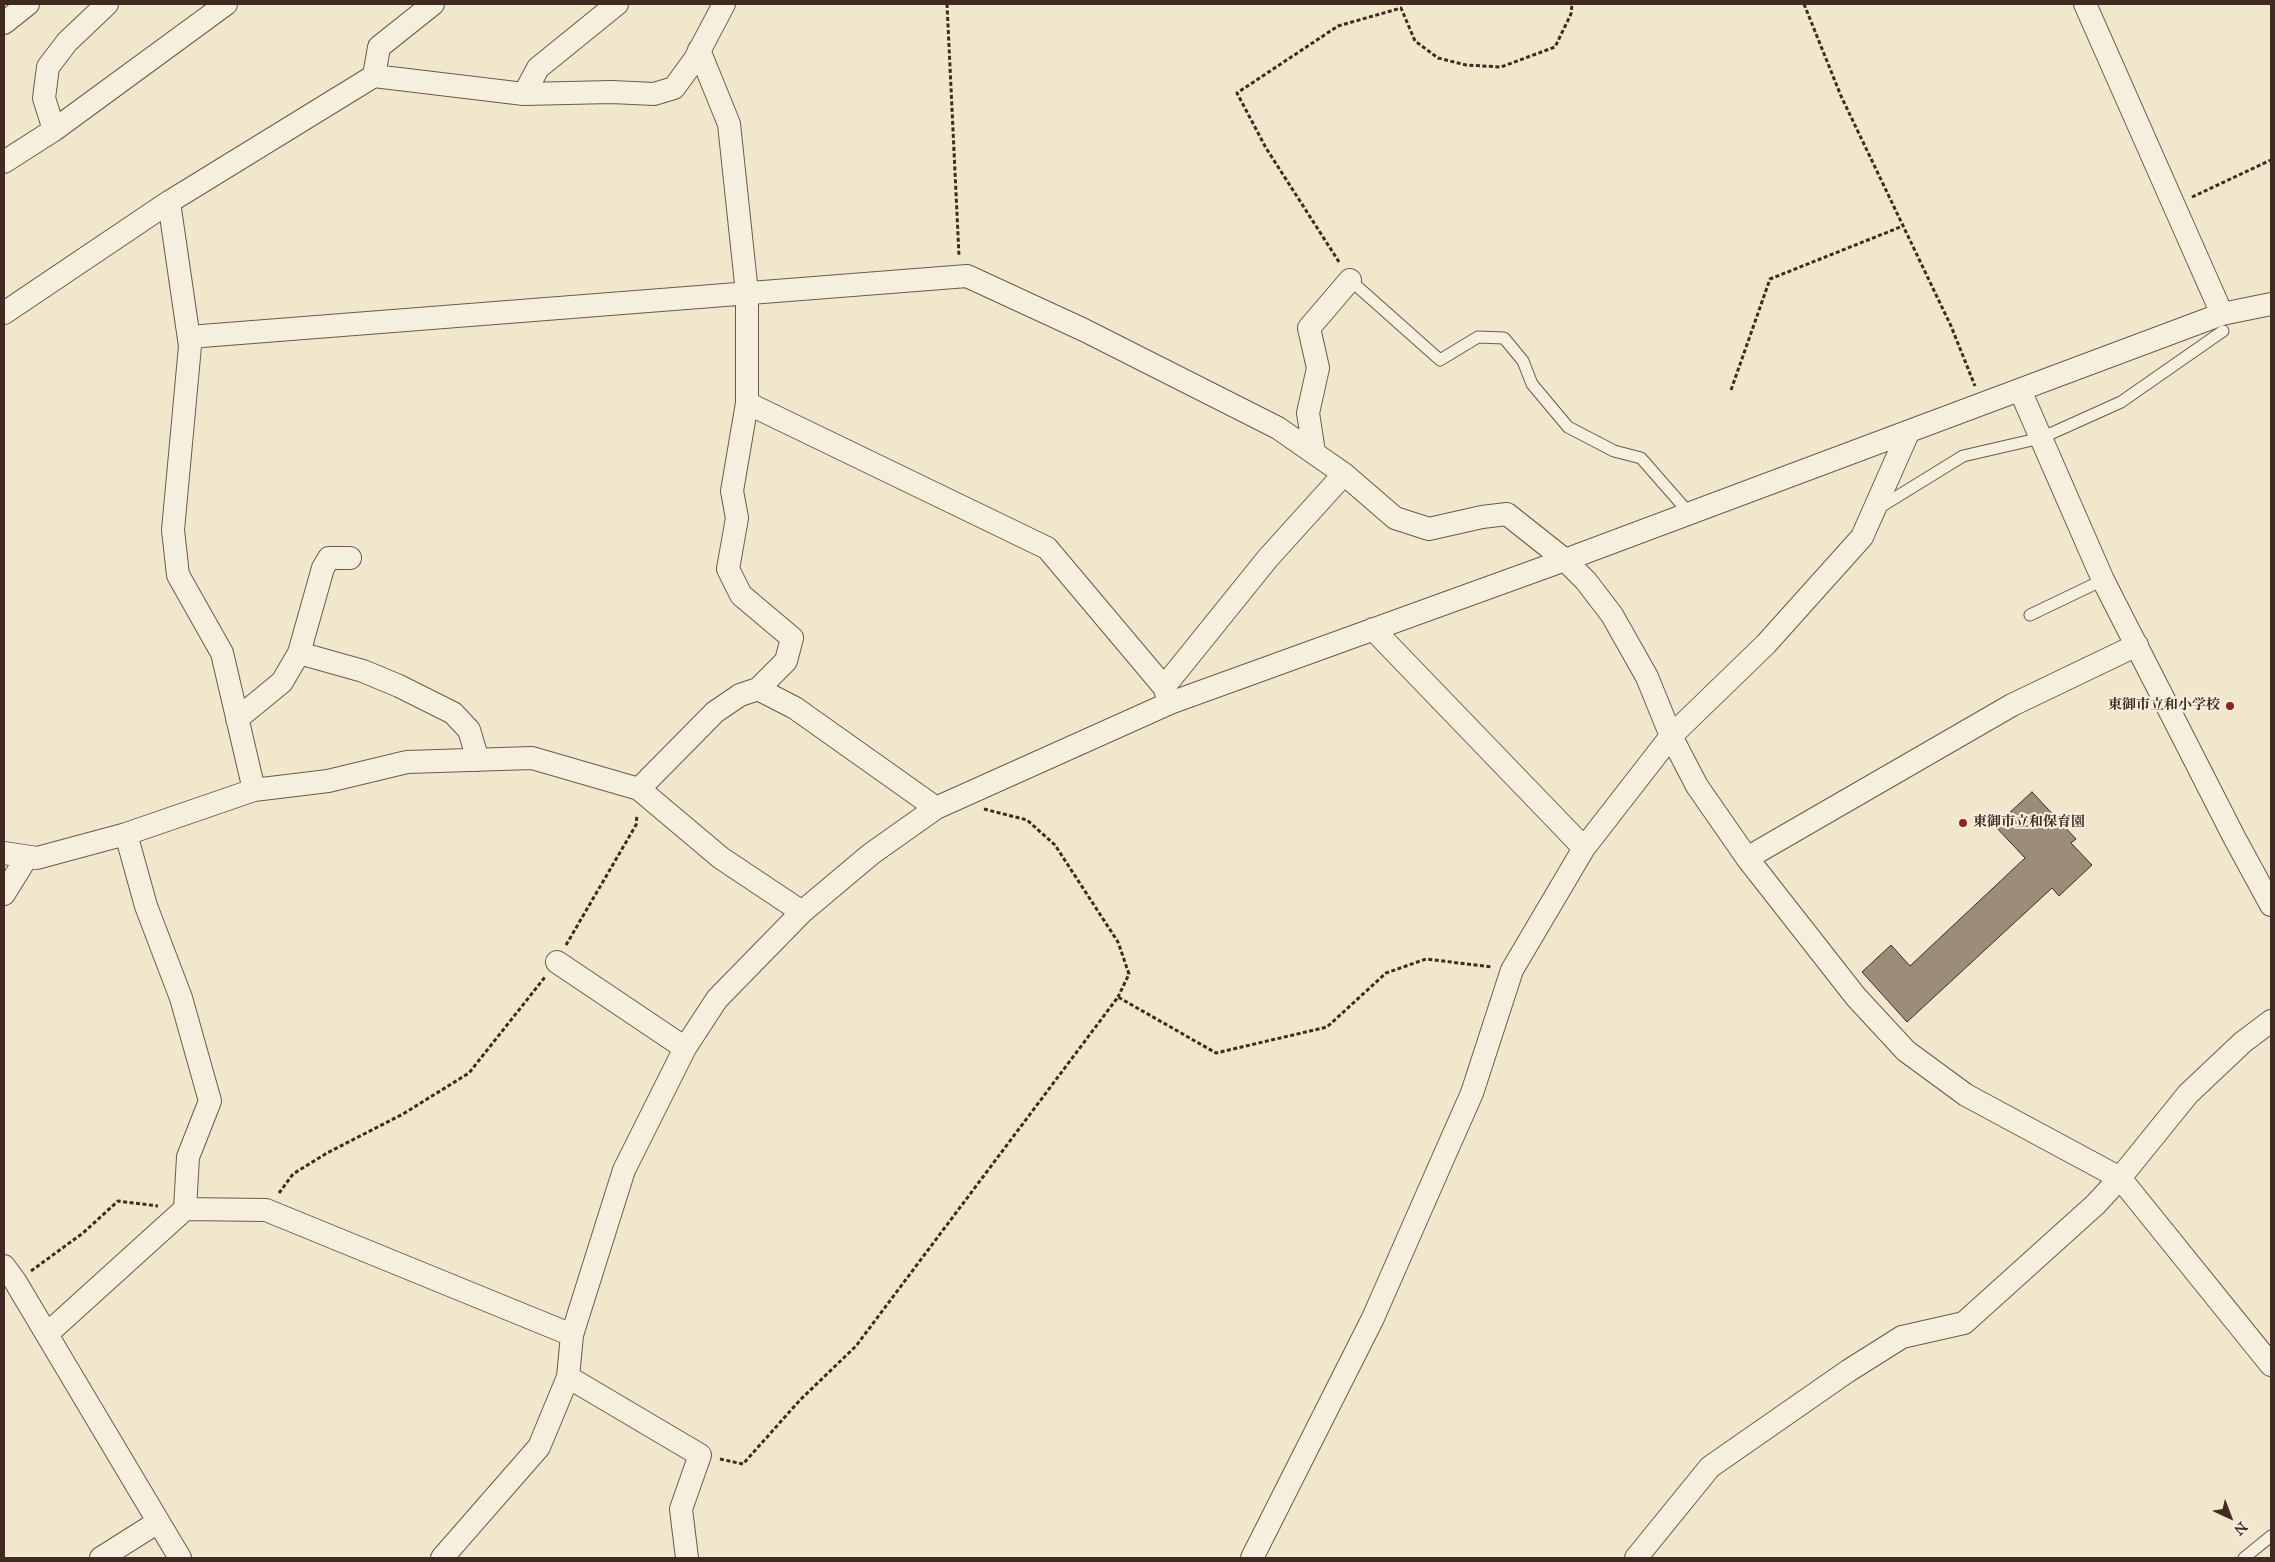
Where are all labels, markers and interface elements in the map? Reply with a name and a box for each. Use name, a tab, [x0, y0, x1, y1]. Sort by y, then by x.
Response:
place label: 東御市立和小学校	[2108, 698, 2220, 714]
marker: 東御市立和小学校	[2224, 700, 2236, 712]
place label: 東御市立和保育園	[1973, 815, 2085, 831]
marker: 東御市立和保育園	[1957, 817, 1969, 829]
north arrow	[2205, 1492, 2255, 1542]
text: N	[2230, 1518, 2251, 1539]

